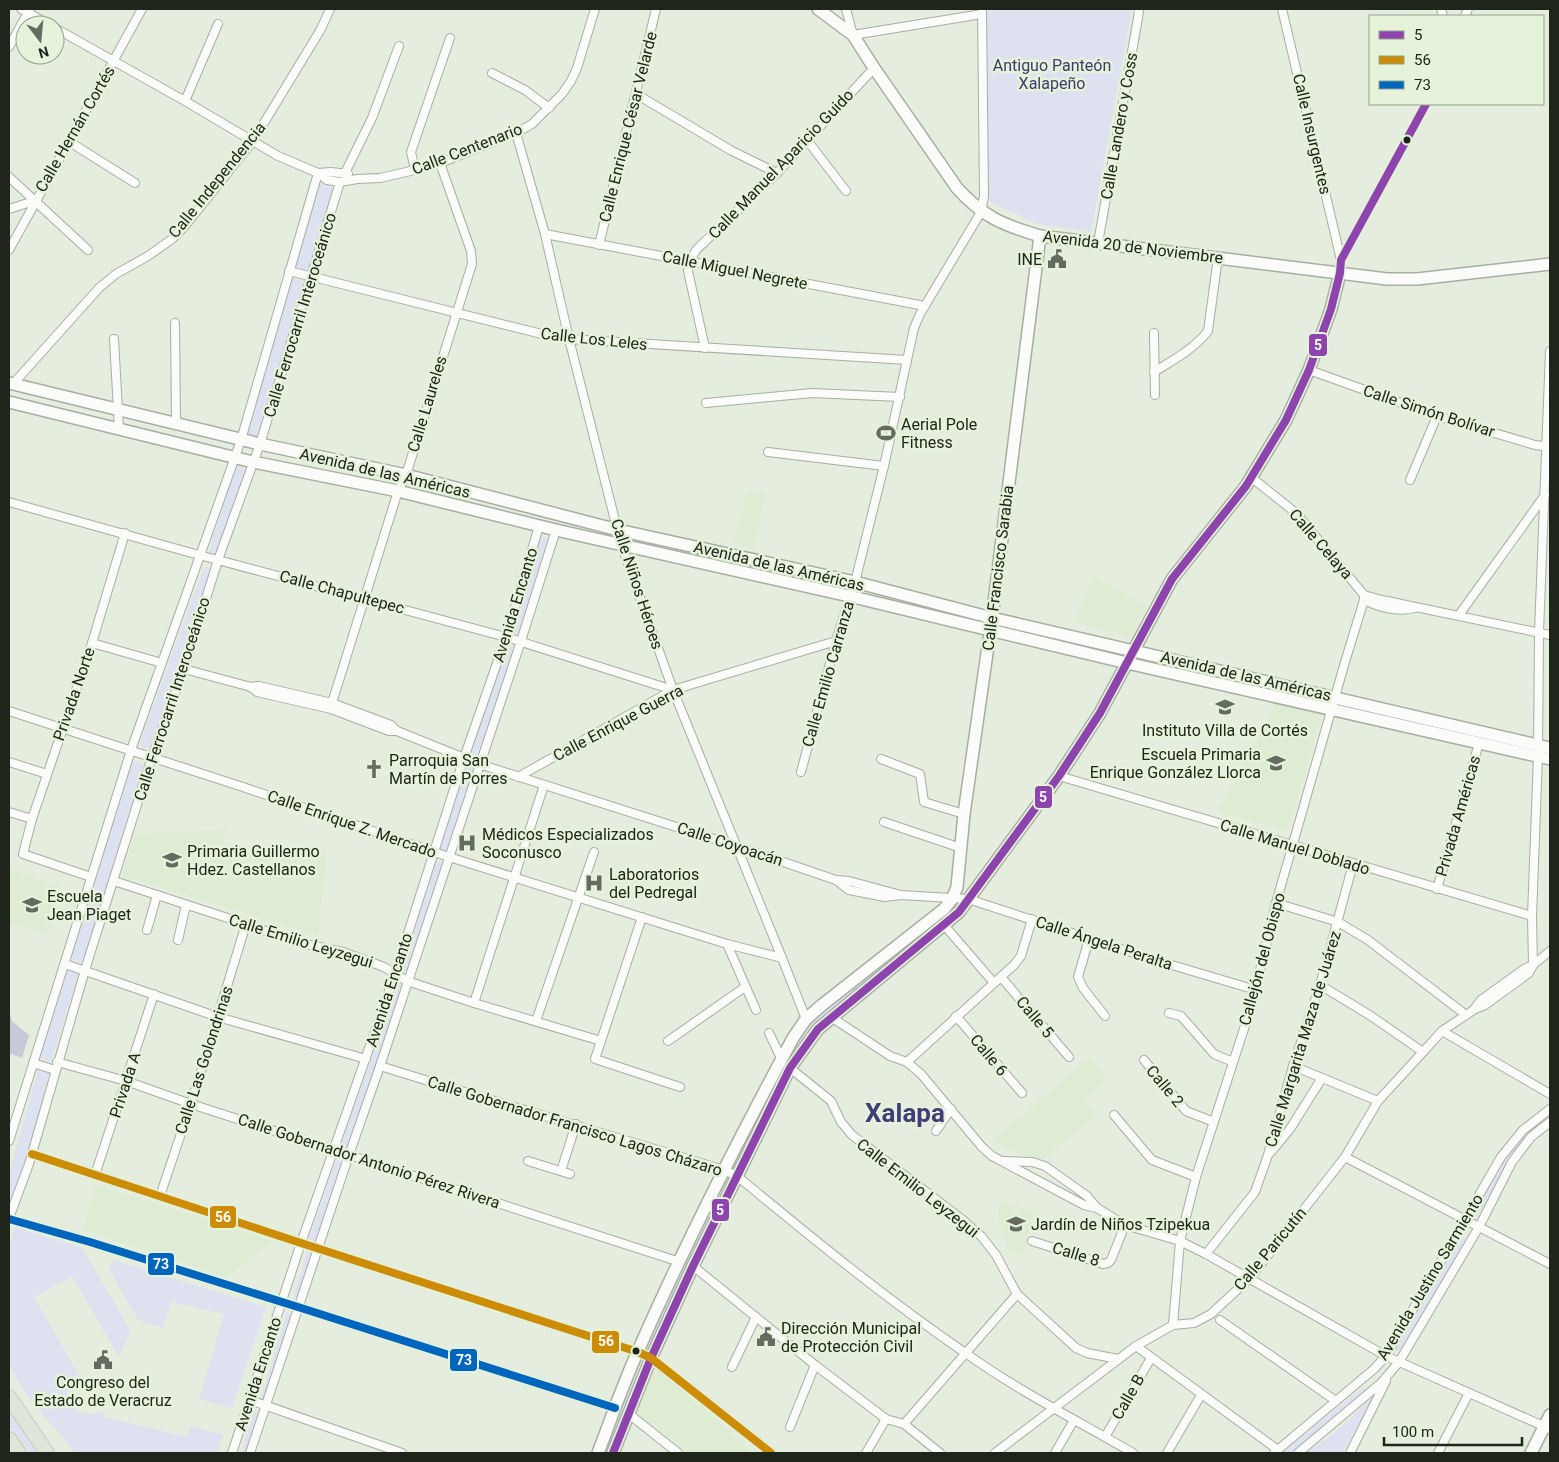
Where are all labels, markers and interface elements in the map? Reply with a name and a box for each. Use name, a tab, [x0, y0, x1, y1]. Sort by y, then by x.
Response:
north arrow	[15, 15, 65, 65]
legend	[1369, 15, 1544, 105]
text: 5	[1414, 26, 1422, 44]
street label: Calle Enrique César Velarde	[595, 30, 661, 224]
text: N	[37, 43, 51, 62]
street label: Calle Landero y Coss	[1097, 51, 1141, 201]
text: 56	[1414, 51, 1431, 69]
park label: Antiguo Panteón Xalapeño	[993, 56, 1111, 93]
street label: Calle Hernán Cortés	[31, 63, 119, 195]
street label: Calle Insurgentes	[1289, 72, 1335, 196]
text: 73	[1414, 76, 1431, 94]
street label: Calle Manuel Aparicio Guido	[704, 85, 858, 243]
street label: Calle Independencia	[164, 118, 270, 242]
street label: Calle Centenario	[409, 119, 525, 179]
unlabelled marker	[1402, 135, 1412, 145]
street label: Calle Ferrocarril Interoceánico	[260, 210, 340, 420]
street label: Avenida 20 de Noviembre	[1042, 227, 1224, 267]
street label: Calle Miguel Negrete	[661, 247, 809, 293]
public building icon: INE	[1046, 248, 1068, 270]
place label: INE	[1017, 250, 1042, 269]
street label: Calle Los Leles	[540, 324, 648, 354]
line badge: 5	[1308, 333, 1328, 357]
text: 5	[1314, 337, 1322, 353]
street label: Calle Laureles	[403, 353, 451, 455]
street label: Calle Simón Bolívar	[1361, 381, 1498, 441]
place label: Aerial Pole Fitness	[901, 415, 977, 452]
sports icon: Aerial Pole Fitness	[875, 422, 897, 444]
street label: Avenida de las Américas	[298, 444, 472, 502]
street label: Calle Francisco Sarabia	[978, 484, 1018, 652]
street label: Calle Celaya	[1285, 505, 1357, 583]
street label: Calle Niños Héroes	[607, 516, 667, 652]
street label: Avenida de las Américas	[692, 537, 866, 595]
street label: Avenida Encanto	[489, 545, 541, 665]
street label: Calle Chapultepec	[277, 566, 407, 618]
street label: Calle Ferrocarril Interoceánico	[130, 595, 214, 803]
street label: Calle Emilio Carranza	[798, 599, 858, 749]
street label: Privada Norte	[49, 645, 99, 743]
street label: Avenida de las Américas	[1159, 647, 1333, 705]
street label: Calle Enrique Guerra	[550, 681, 686, 765]
school or university icon: Instituto Villa de Cortés	[1214, 696, 1236, 718]
place label: Instituto Villa de Cortés	[1142, 721, 1308, 740]
place label: Escuela Primaria Enrique González Llorca	[1090, 745, 1261, 782]
place label: Parroquia San Martín de Porres	[389, 751, 508, 788]
school or university icon: Escuela Primaria Enrique González Llorca	[1265, 752, 1287, 774]
street label: Privada Américas	[1432, 753, 1484, 879]
church icon: Parroquia San Martín de Porres	[363, 758, 385, 780]
line badge: 5	[1034, 785, 1053, 809]
street label: Calle Enrique Z. Mercado	[265, 786, 439, 862]
text: 5	[1039, 789, 1047, 805]
street label: Calle Manuel Doblado	[1218, 815, 1372, 879]
street label: Calle Coyoacán	[675, 818, 785, 870]
place label: Médicos Especializados Soconusco	[482, 825, 654, 862]
hospital icon: Médicos Especializados Soconusco	[456, 832, 478, 854]
place label: Primaria Guillermo Hdez. Castellanos	[187, 842, 320, 879]
school or university icon: Primaria Guillermo Hdez. Castellanos	[161, 849, 183, 871]
place label: Laboratorios del Pedregal	[609, 865, 699, 902]
hospital icon: Laboratorios del Pedregal	[583, 872, 605, 894]
place label: Escuela Jean Piaget	[47, 887, 131, 924]
street label: Callejón del Obispo	[1235, 890, 1289, 1028]
school or university icon: Escuela Jean Piaget	[21, 894, 43, 916]
street label: Calle Emilio Leyzegui	[227, 910, 375, 972]
street label: Calle Ángela Peralta	[1033, 912, 1175, 974]
street label: Calle Margarita Maza de Juárez	[1261, 929, 1345, 1149]
street label: Avenida Encanto	[362, 931, 416, 1049]
street label: Calle Las Golondrinas	[171, 983, 237, 1137]
street label: Calle 5	[1012, 992, 1058, 1042]
street label: Calle 6	[966, 1030, 1012, 1080]
street label: Privada A	[105, 1049, 145, 1120]
street label: Calle 2	[1142, 1061, 1188, 1111]
street label: Calle Gobernador Francisco Lagos Cházaro	[425, 1072, 725, 1180]
district label: Xalapa	[865, 1098, 945, 1128]
street label: Calle Gobernador Antonio Pérez Rivera	[236, 1110, 502, 1212]
street label: Calle Emilio Leyzegui	[853, 1134, 983, 1242]
street label: Avenida Justino Sarmiento	[1373, 1190, 1487, 1364]
line badge: 5	[711, 1198, 730, 1222]
text: 5	[716, 1202, 724, 1218]
street label: Calle Paricutín	[1230, 1204, 1310, 1294]
line badge: 56	[209, 1205, 237, 1229]
text: 56	[215, 1209, 231, 1225]
school or university icon: Jardín de Niños Tzipekua	[1005, 1213, 1027, 1235]
place label: Jardín de Niños Tzipekua	[1031, 1215, 1210, 1234]
street label: Calle 8	[1050, 1238, 1102, 1270]
line badge: 73	[147, 1252, 175, 1276]
text: 73	[153, 1256, 169, 1272]
street label: Avenida Encanto	[231, 1315, 285, 1433]
place label: Dirección Municipal de Protección Civil	[781, 1319, 921, 1356]
public building icon: Dirección Municipal de Protección Civil	[755, 1326, 777, 1348]
line badge: 56	[591, 1330, 620, 1354]
text: 56	[598, 1333, 614, 1349]
unlabelled marker	[631, 1346, 641, 1356]
line badge: 73	[449, 1348, 478, 1372]
public building icon: Congreso del Estado de Veracruz	[92, 1349, 114, 1371]
text: 73	[456, 1352, 472, 1368]
street label: Calle B	[1107, 1371, 1149, 1423]
place label: Congreso del Estado de Veracruz	[34, 1373, 172, 1410]
scale bar	[1384, 1414, 1522, 1446]
text: 100 m	[1392, 1423, 1434, 1441]

